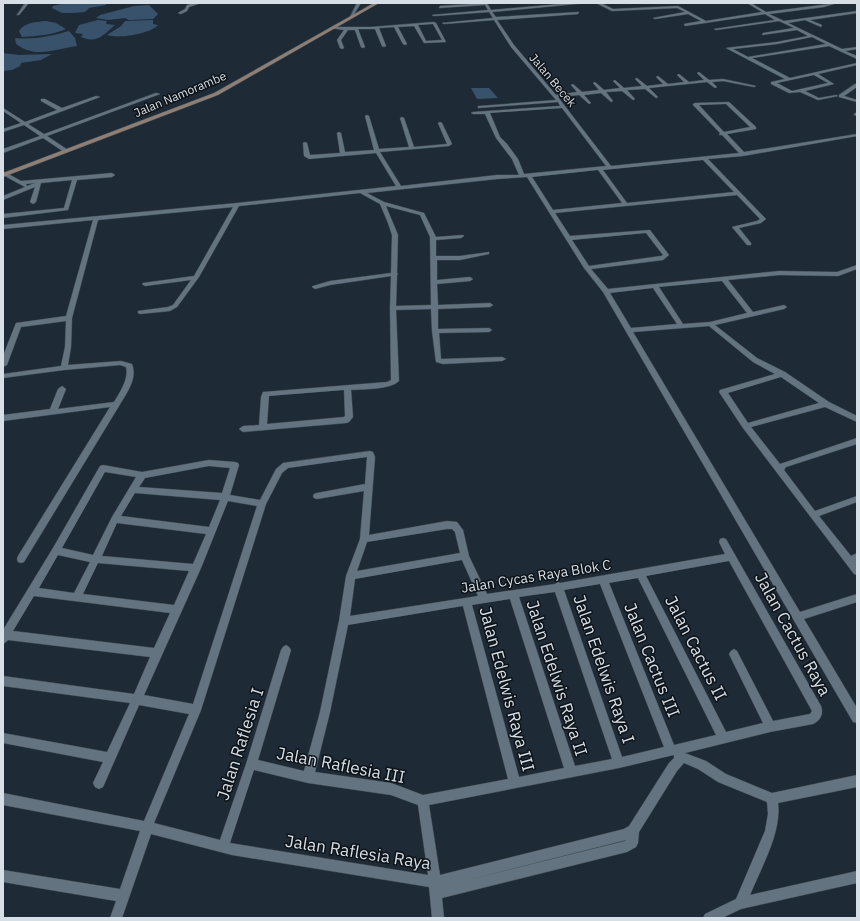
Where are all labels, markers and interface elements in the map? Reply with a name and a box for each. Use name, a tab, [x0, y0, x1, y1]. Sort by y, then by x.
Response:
street label: Jalan Becek	[526, 50, 580, 110]
street label: Jalan Namorambe	[132, 68, 229, 120]
street label: Jalan Cycas Raya Blok C	[460, 555, 612, 597]
street label: Jalan Cactus Raya	[750, 568, 836, 700]
street label: Jalan Edelwis Raya I	[568, 592, 640, 746]
street label: Jalan Cactus II	[660, 592, 732, 704]
street label: Jalan Edelwis Raya II	[521, 597, 593, 759]
street label: Jalan Cactus III	[619, 599, 685, 721]
street label: Jalan Edelwis Raya III	[474, 604, 540, 774]
street label: Jalan Raflesia I	[211, 685, 269, 803]
street label: Jalan Raflesia III	[275, 742, 407, 788]
street label: Jalan Raflesia Raya	[284, 830, 432, 874]

